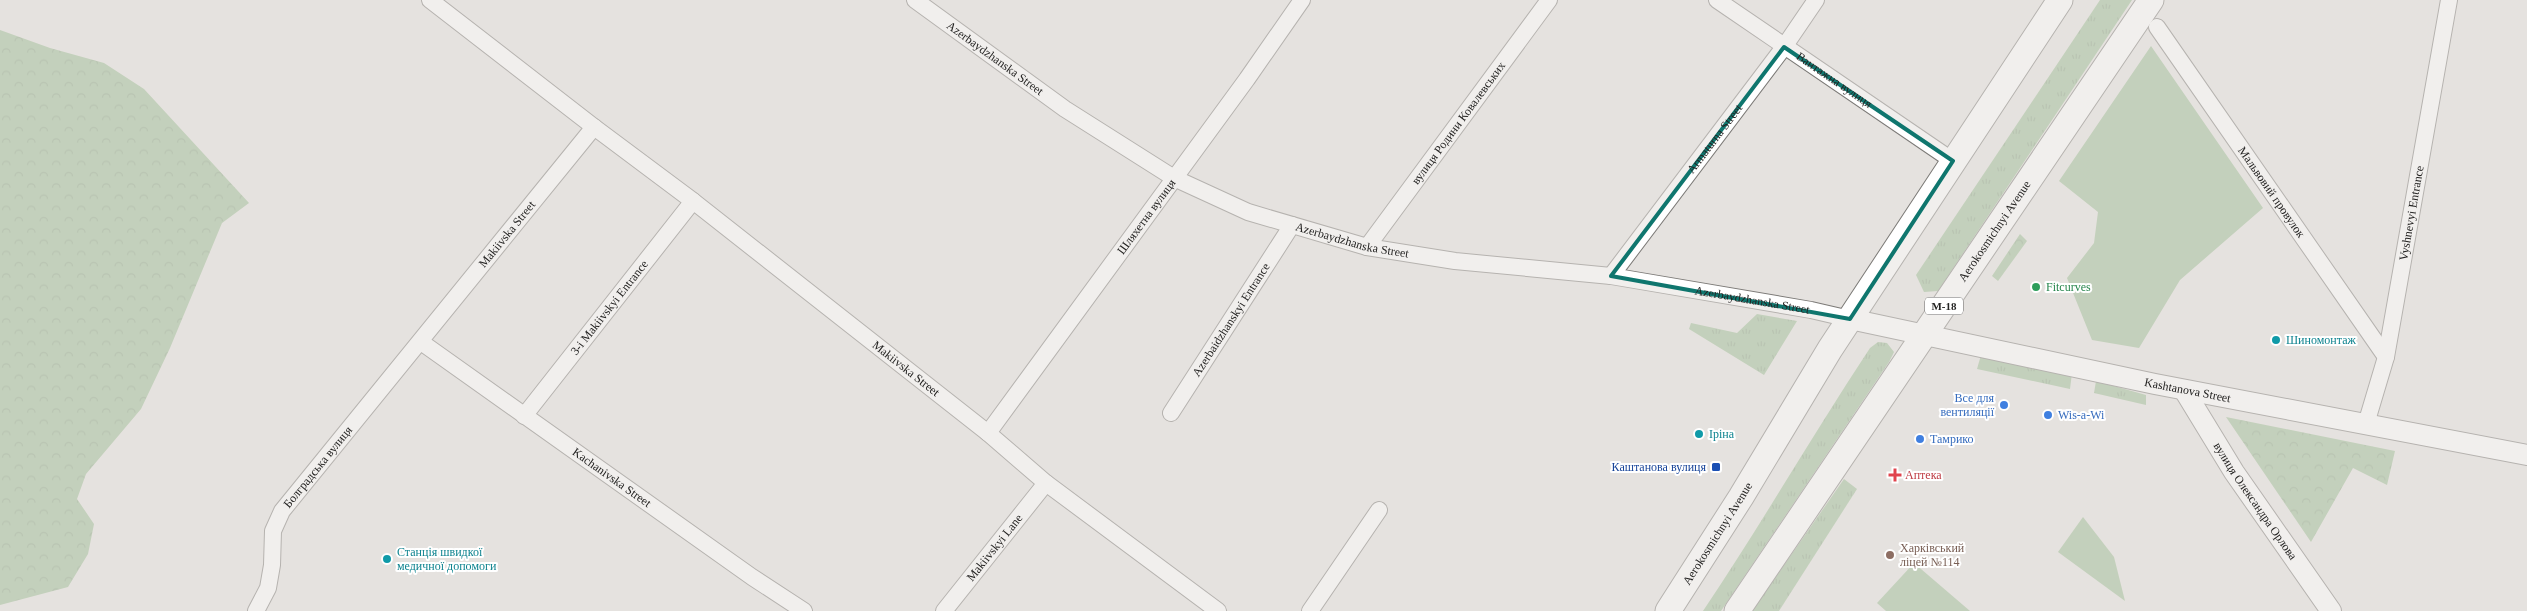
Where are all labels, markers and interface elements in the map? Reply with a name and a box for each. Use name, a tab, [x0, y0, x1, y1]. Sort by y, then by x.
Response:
street label: Azerbaydzhanska Street	[944, 18, 1047, 98]
street label: Вантажна вулиця	[1794, 49, 1875, 111]
street label: вулиця Родини Ковалевських	[1409, 59, 1508, 187]
street label: Armaturna Street	[1684, 101, 1746, 176]
street label: Мальвовий провулок	[2235, 144, 2308, 241]
street label: Vyshnevyi Entrance	[2396, 164, 2427, 262]
street label: Шляхетна вулиця	[1114, 176, 1179, 257]
street label: Aerokosmichnyi Avenue	[1955, 178, 2034, 284]
street label: Makiivska Street	[476, 197, 539, 270]
street label: Azerbaydzhanska Street	[1294, 219, 1410, 261]
street label: 3-i Makiivskyi Entrance	[568, 257, 651, 358]
street label: Azerbaidzhanskyi Entrance	[1189, 260, 1273, 379]
place label: Fitcurves	[2046, 280, 2091, 294]
marker: Fitcurves	[2030, 281, 2042, 293]
street label: Azerbaydzhanska Street	[1694, 283, 1811, 317]
road number: М-18	[1925, 298, 1963, 314]
place label: Шиномонтаж	[2286, 333, 2356, 347]
marker: Шиномонтаж	[2270, 334, 2282, 346]
street label: Makiivska Street	[870, 338, 943, 400]
street label: Kashtanova Street	[2143, 375, 2233, 405]
place label: Все для вентиляції	[1940, 391, 1995, 419]
marker: Все для вентиляції	[1998, 399, 2010, 411]
place label: Wis-a-Wi	[2058, 408, 2105, 422]
marker: Wis-a-Wi	[2042, 409, 2054, 421]
street label: Болградська вулиця	[281, 423, 355, 511]
place label: Іріна	[1709, 427, 1735, 441]
marker: Іріна	[1693, 428, 1705, 440]
place label: Тамрико	[1930, 432, 1974, 446]
marker: Тамрико	[1914, 433, 1926, 445]
street label: вулиця Олександра Орлова	[2211, 440, 2300, 563]
street label: Kachanivska Street	[570, 445, 654, 510]
place label: Каштанова вулиця	[1612, 460, 1706, 474]
marker: Каштанова вулиця	[1710, 461, 1722, 473]
place label: Аптека	[1905, 468, 1942, 482]
marker: Аптека	[1889, 469, 1901, 481]
street label: Aerokosmichnyi Avenue	[1680, 480, 1755, 587]
street label: Makiivskyi Lane	[964, 511, 1025, 584]
place label: Харківський ліцей №114	[1900, 541, 1965, 569]
place label: Станція швидкої медичної допомоги	[397, 545, 497, 573]
marker: Харківський ліцей №114	[1884, 549, 1896, 561]
marker: Станція швидкої медичної допомоги	[381, 553, 393, 565]

